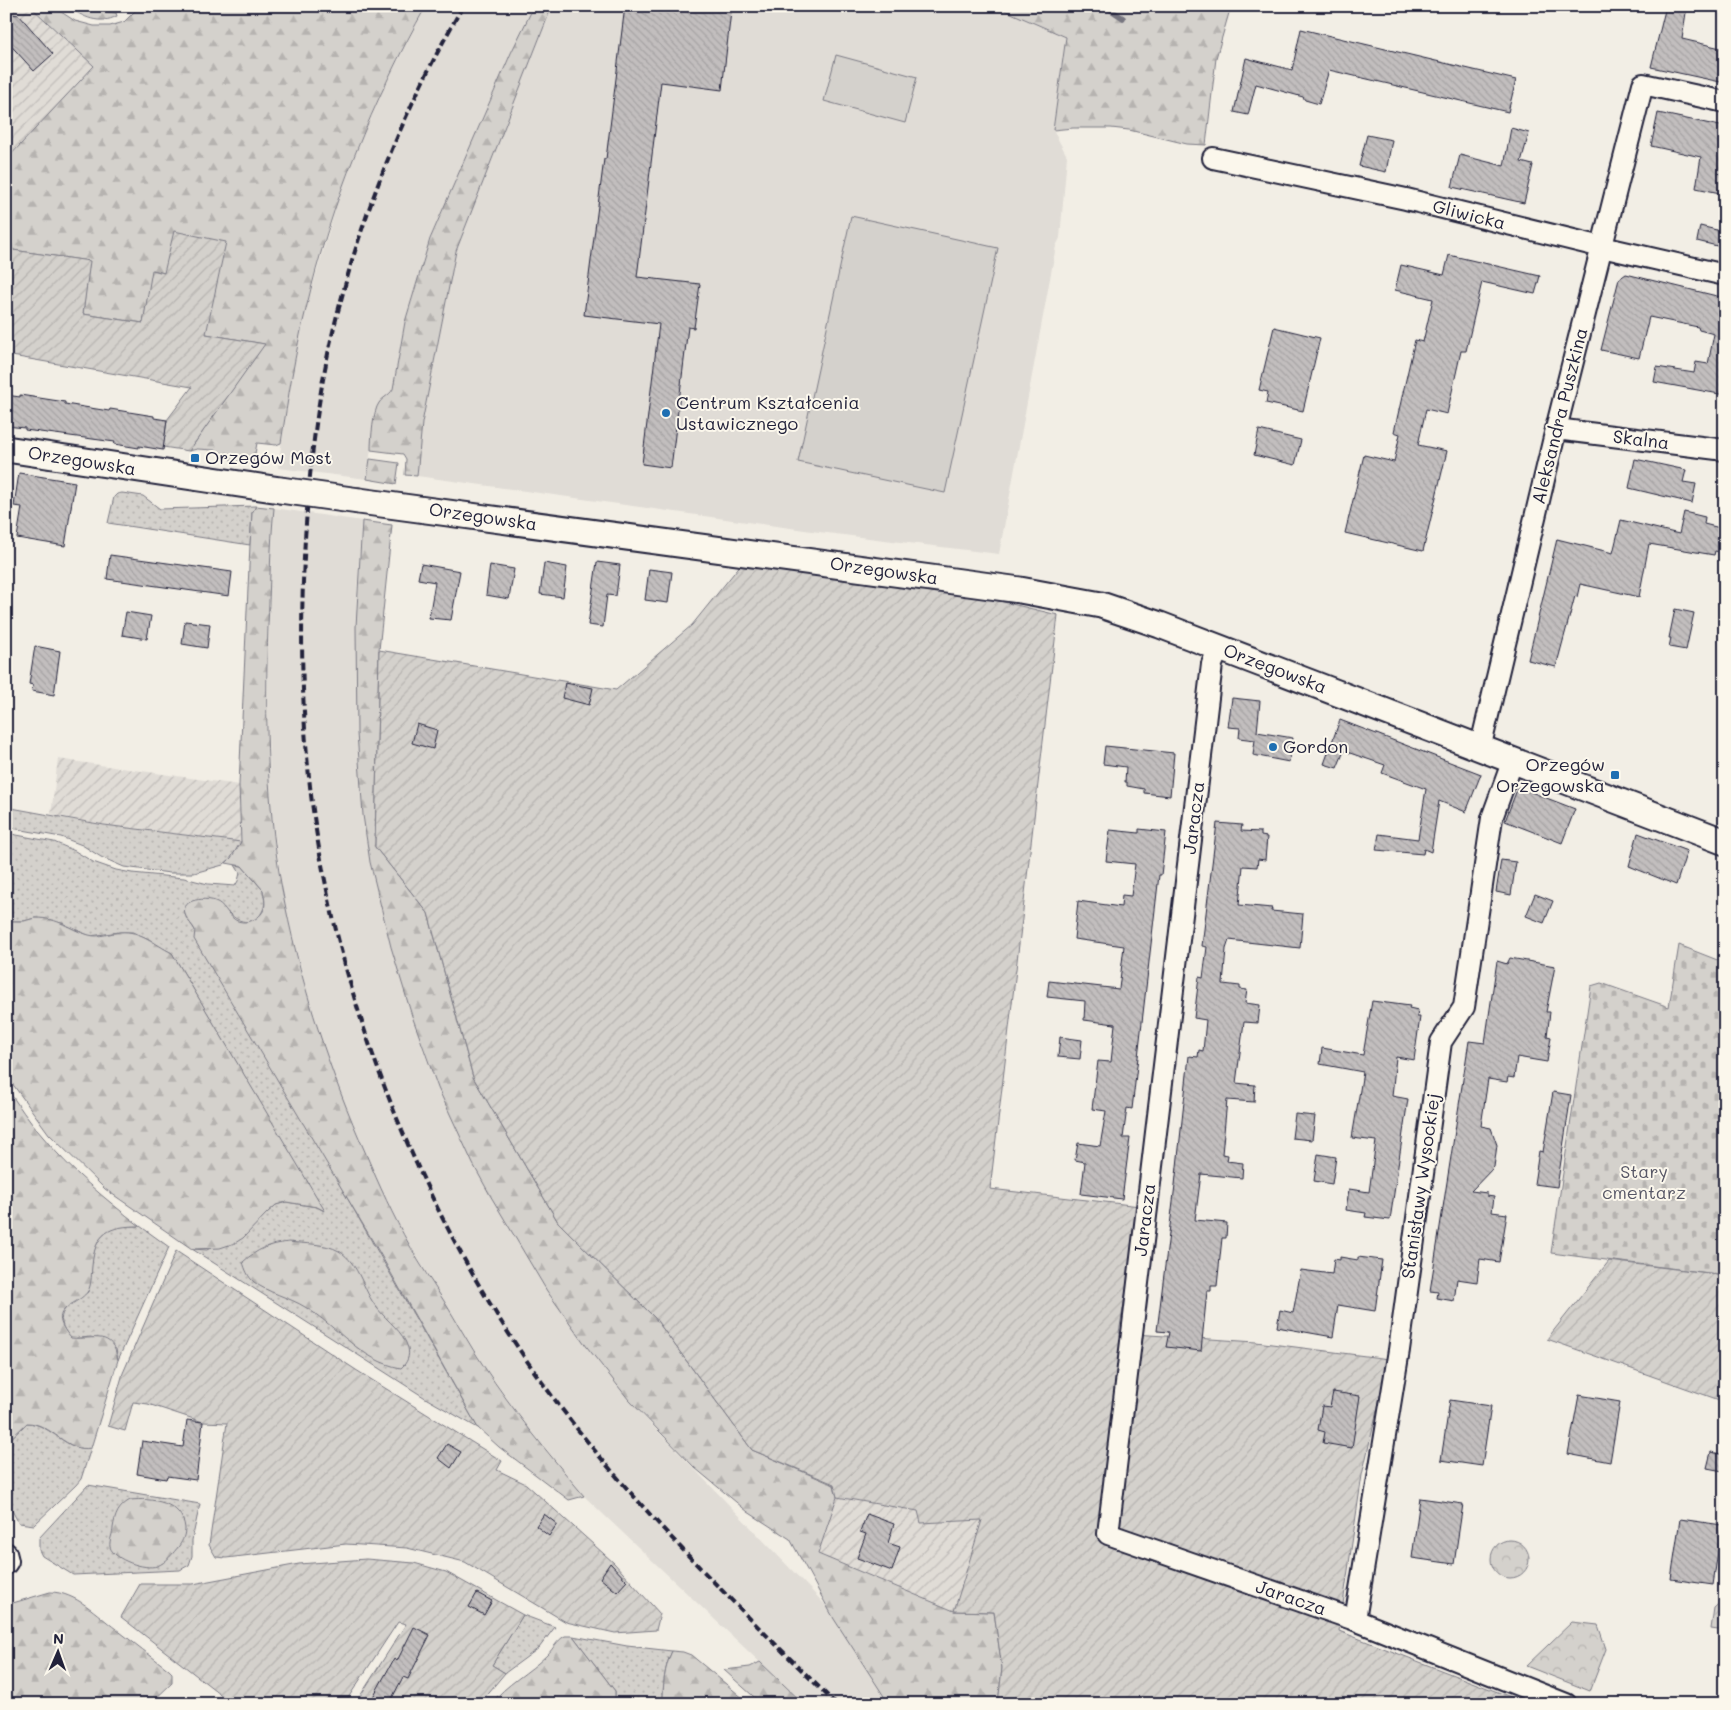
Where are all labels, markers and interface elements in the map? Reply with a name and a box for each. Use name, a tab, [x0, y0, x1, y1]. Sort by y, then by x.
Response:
street label: Gliwicka	[1430, 193, 1508, 235]
street label: Aleksandra Puszkina	[1526, 325, 1593, 506]
place label: Centrum Kształcenia Ustawicznego	[676, 390, 860, 435]
marker: Centrum Kształcenia Ustawicznego	[660, 407, 672, 419]
street label: Skalna	[1612, 424, 1671, 454]
street label: Orzegowska	[26, 440, 138, 480]
place label: Orzegów Most	[205, 445, 332, 469]
marker: Orzegów Most	[189, 452, 201, 464]
street label: Orzegowska	[427, 497, 539, 535]
street label: Orzegowska	[828, 551, 940, 589]
street label: Orzegowska	[1220, 637, 1331, 699]
place label: Gordon	[1283, 734, 1348, 758]
marker: Gordon	[1267, 741, 1279, 753]
place label: Orzegów Orzegowska	[1496, 752, 1605, 797]
marker: Orzegów Orzegowska	[1609, 769, 1621, 781]
street label: Jaracza	[1177, 780, 1209, 856]
street label: Stanisławy Wysockiej	[1395, 1092, 1445, 1280]
park label: Stary cmentarz	[1602, 1159, 1686, 1204]
street label: Jaracza	[1128, 1182, 1160, 1258]
street label: Jaracza	[1253, 1574, 1330, 1620]
north arrow	[32, 1628, 82, 1678]
text: N	[53, 1629, 64, 1648]

